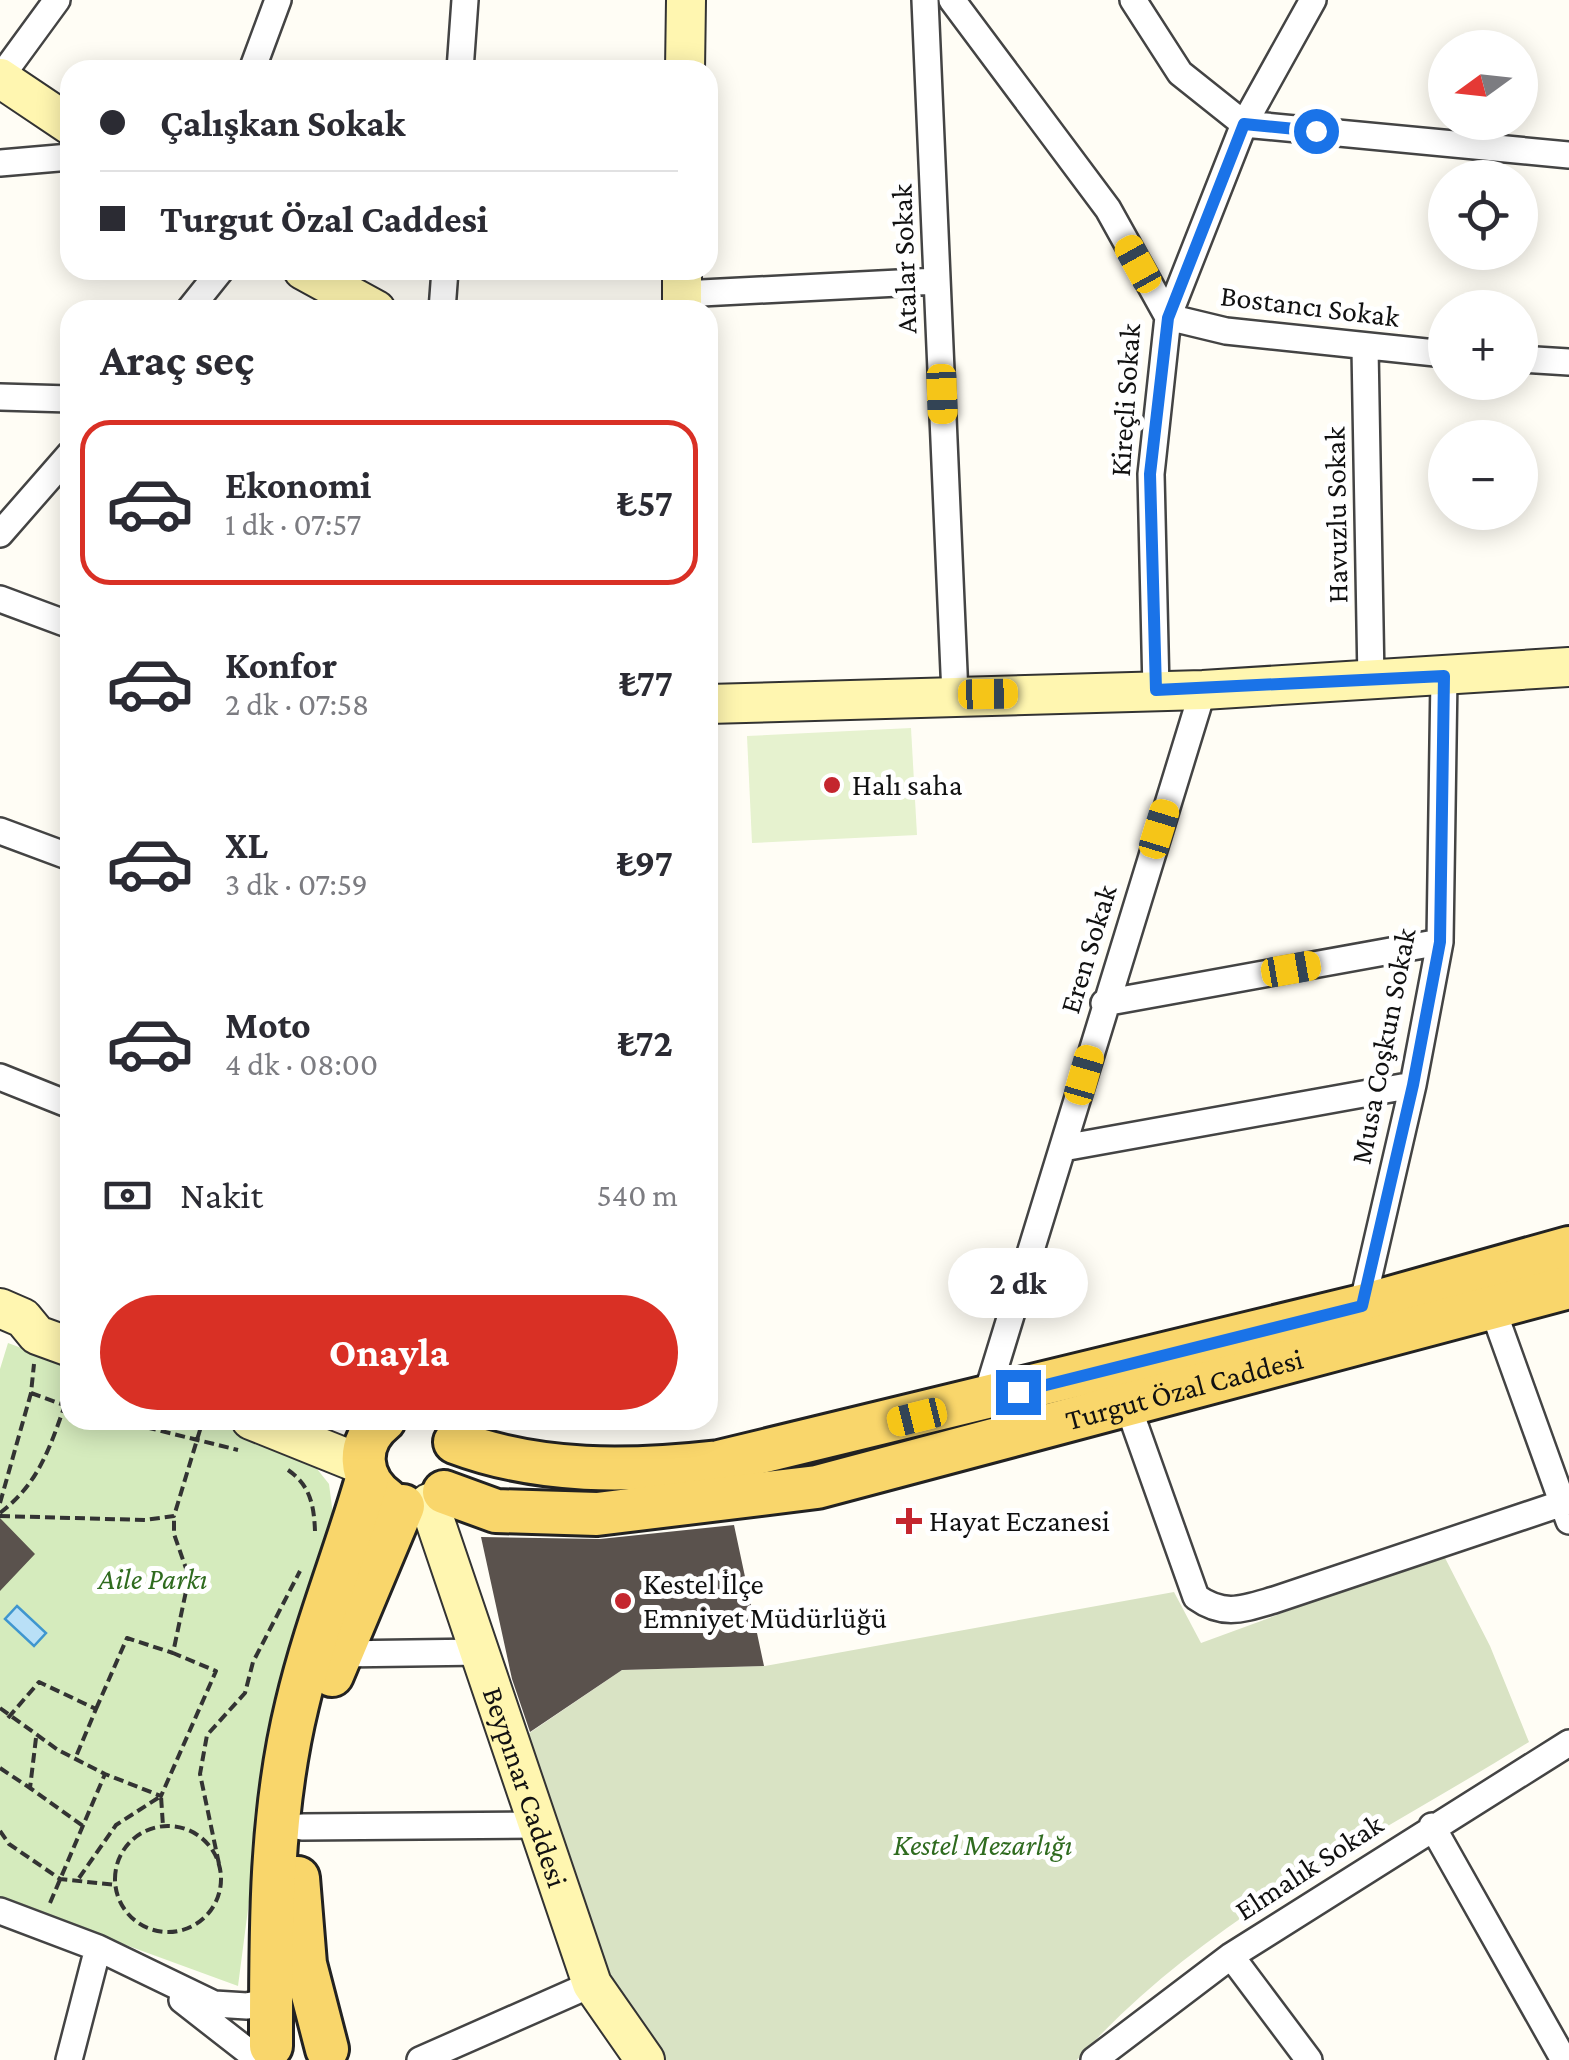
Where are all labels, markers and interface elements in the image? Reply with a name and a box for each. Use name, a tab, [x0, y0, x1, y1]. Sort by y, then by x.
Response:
north arrow	[1428, 30, 1538, 140]
map controls	[1428, 30, 1538, 530]
text: Çalışkan Sokak	[160, 102, 405, 144]
route start	[1294, 109, 1339, 154]
button: locate	[1428, 160, 1538, 270]
street label: Atalar Sokak	[884, 183, 923, 334]
text: Turgut Özal Caddesi	[160, 198, 488, 240]
car	[1110, 230, 1166, 298]
street label: Bostancı Sokak	[1219, 278, 1402, 333]
button: +	[1428, 290, 1538, 400]
street label: Kireçli Sokak	[1103, 322, 1147, 478]
text: Araç seç	[100, 335, 254, 385]
car	[926, 363, 958, 425]
button: −	[1428, 420, 1538, 530]
street label: Havuzlu Sokak	[1317, 426, 1354, 604]
icon: car	[105, 458, 195, 548]
text: Ekonomi	[225, 464, 371, 506]
text: ₺57	[617, 482, 673, 524]
text: 1 dk · 07:57	[225, 506, 361, 542]
icon: car	[105, 638, 195, 728]
text: Konfor	[225, 644, 337, 686]
text: ₺77	[619, 662, 673, 704]
car	[958, 678, 1018, 710]
text: 2 dk · 07:58	[225, 686, 369, 722]
place label: Halı saha	[852, 768, 963, 801]
marker: Halı saha	[821, 774, 843, 796]
car	[1136, 796, 1182, 862]
icon: car	[105, 818, 195, 908]
text: XL	[225, 824, 268, 866]
text: ₺97	[617, 842, 673, 884]
text: 3 dk · 07:59	[225, 866, 368, 902]
street label: Eren Sokak	[1052, 880, 1123, 1017]
street label: Musa Coşkun Sokak	[1343, 925, 1423, 1167]
car	[1259, 949, 1323, 989]
icon: car	[105, 998, 195, 1088]
text: Moto	[225, 1004, 311, 1046]
text: ₺72	[618, 1022, 673, 1064]
car	[1061, 1042, 1107, 1108]
text: 4 dk · 08:00	[225, 1046, 378, 1082]
icon: cash	[100, 1168, 155, 1223]
text: Nakit	[180, 1174, 263, 1216]
text: 540 m	[597, 1177, 678, 1213]
callout: 2 dk	[948, 1247, 1088, 1317]
text: 2 dk	[989, 1265, 1047, 1301]
button: Onayla	[100, 1295, 678, 1410]
street label: Turgut Özal Caddesi	[1062, 1341, 1306, 1436]
route end	[996, 1370, 1041, 1415]
car	[884, 1395, 950, 1439]
place label: Hayat Eczanesi	[929, 1504, 1110, 1538]
marker: Hayat Eczanesi	[898, 1510, 920, 1532]
park label: Aile Parkı	[96, 1562, 208, 1595]
place label: Kestel İlçe Emniyet Müdürlüğü	[643, 1567, 887, 1635]
marker: Kestel İlçe Emniyet Müdürlüğü	[612, 1590, 634, 1612]
street label: Beypınar Caddesi	[477, 1683, 575, 1891]
street label: Elmalık Sokak	[1229, 1806, 1389, 1926]
park label: Kestel Mezarlığı	[893, 1828, 1073, 1862]

